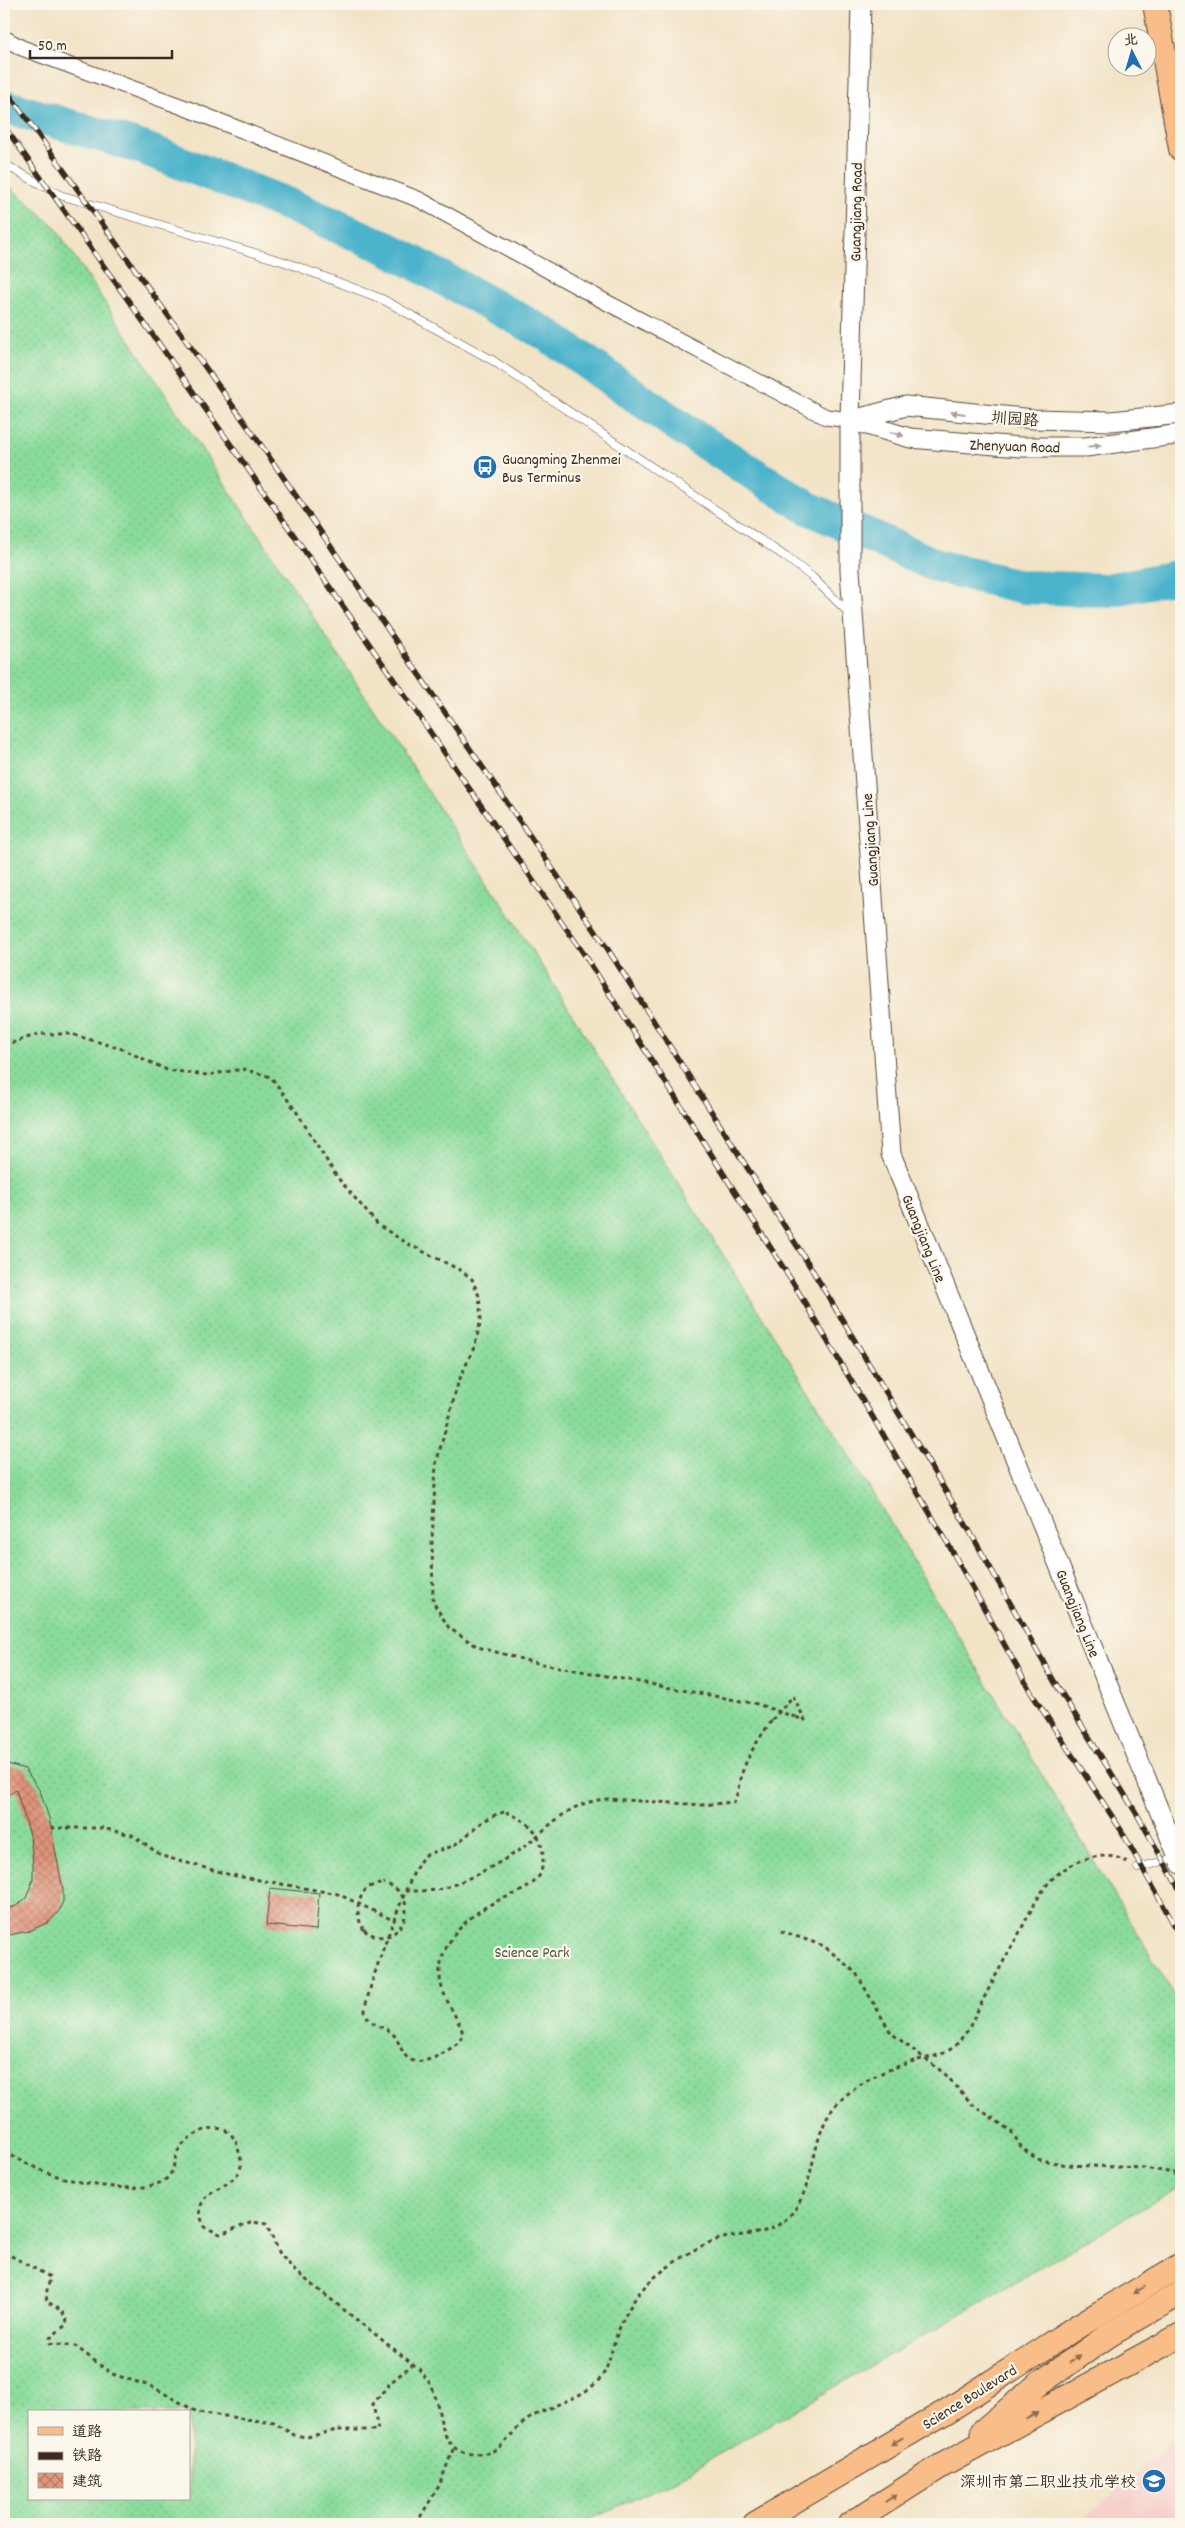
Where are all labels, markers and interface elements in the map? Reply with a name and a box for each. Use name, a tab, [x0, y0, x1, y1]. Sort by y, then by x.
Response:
scale bar	[30, 28, 172, 60]
north arrow	[1108, 28, 1158, 78]
text: 北	[1123, 30, 1139, 52]
text: 50 m	[38, 36, 67, 58]
street label: Guangjiang Road	[845, 162, 870, 262]
street label: 圳园路	[990, 407, 1040, 434]
one-way arrow	[950, 409, 966, 417]
one-way arrow	[890, 430, 905, 438]
street label: Zhenyuan Road	[969, 434, 1061, 461]
one-way arrow	[1086, 442, 1102, 450]
place label: Guangming Zhenmei Bus Terminus	[502, 449, 621, 490]
bus stop icon: Guangming Zhenmei Bus Terminus	[472, 454, 498, 480]
street label: Guangjiang Line	[857, 792, 886, 887]
street label: Guangjiang Line	[895, 1191, 951, 1287]
street label: Guangjiang Line	[1049, 1566, 1105, 1662]
park label: Science Park	[494, 1942, 570, 1965]
one-way arrow	[1133, 2285, 1146, 2294]
one-way arrow	[1068, 2354, 1082, 2364]
street label: Science Boulevard	[918, 2360, 1022, 2437]
legend	[28, 2410, 190, 2500]
one-way arrow	[1024, 2412, 1039, 2420]
text: 道路	[72, 2422, 102, 2444]
one-way arrow	[891, 2436, 904, 2445]
text: 铁路	[72, 2446, 102, 2468]
school or university icon: 深圳市第二职业技术学校	[1141, 2468, 1167, 2494]
text: 建筑	[72, 2472, 102, 2494]
place label: 深圳市第二职业技术学校	[960, 2472, 1136, 2495]
one-way arrow	[885, 2493, 898, 2503]

